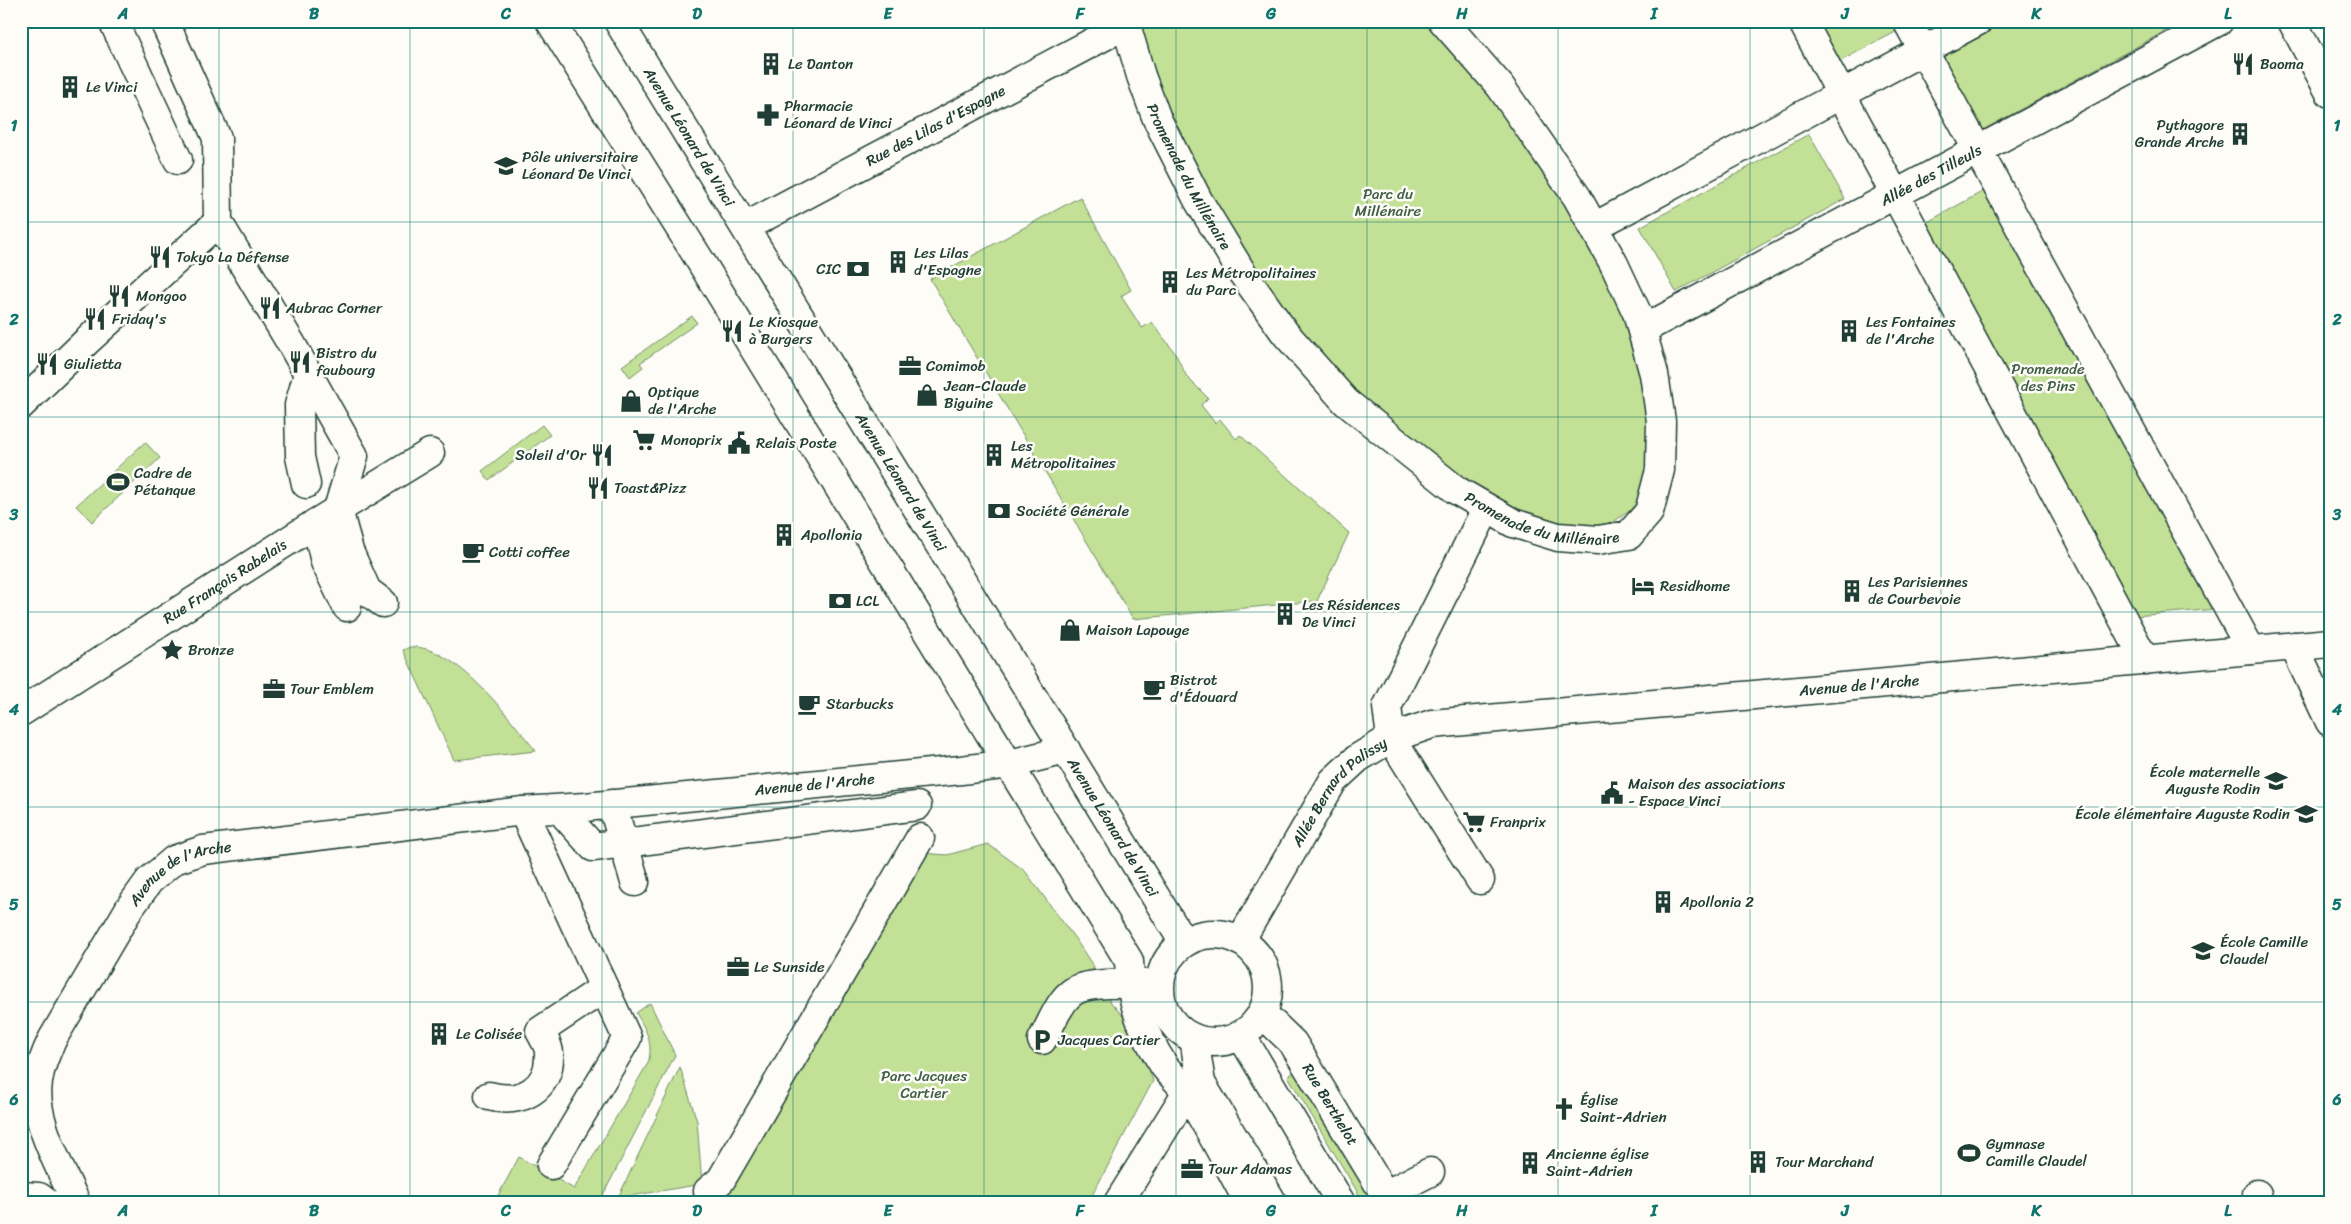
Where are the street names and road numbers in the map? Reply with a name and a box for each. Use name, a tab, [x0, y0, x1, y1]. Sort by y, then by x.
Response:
street label: Avenue Léonard de Vinci	[636, 61, 742, 212]
street label: Rue des Lilas d'Espagne	[861, 78, 1011, 174]
street label: Promenade du Millénaire	[1139, 100, 1238, 255]
street label: Allée des Tilleuls	[1875, 137, 1987, 214]
street label: Avenue Léonard de Vinci	[848, 406, 954, 558]
street label: Promenade du Millénaire	[1459, 485, 1621, 553]
street label: Rue François Rabelais	[158, 532, 293, 631]
street label: Avenue de l'Arche	[1797, 667, 1921, 704]
street label: Allée Bernard Palissy	[1284, 730, 1393, 853]
street label: Avenue Léonard de Vinci	[1060, 752, 1166, 903]
street label: Avenue de l'Arche	[753, 766, 876, 803]
street label: Avenue de l'Arche	[121, 834, 233, 913]
street label: Rue Berthelot	[1295, 1058, 1366, 1151]

